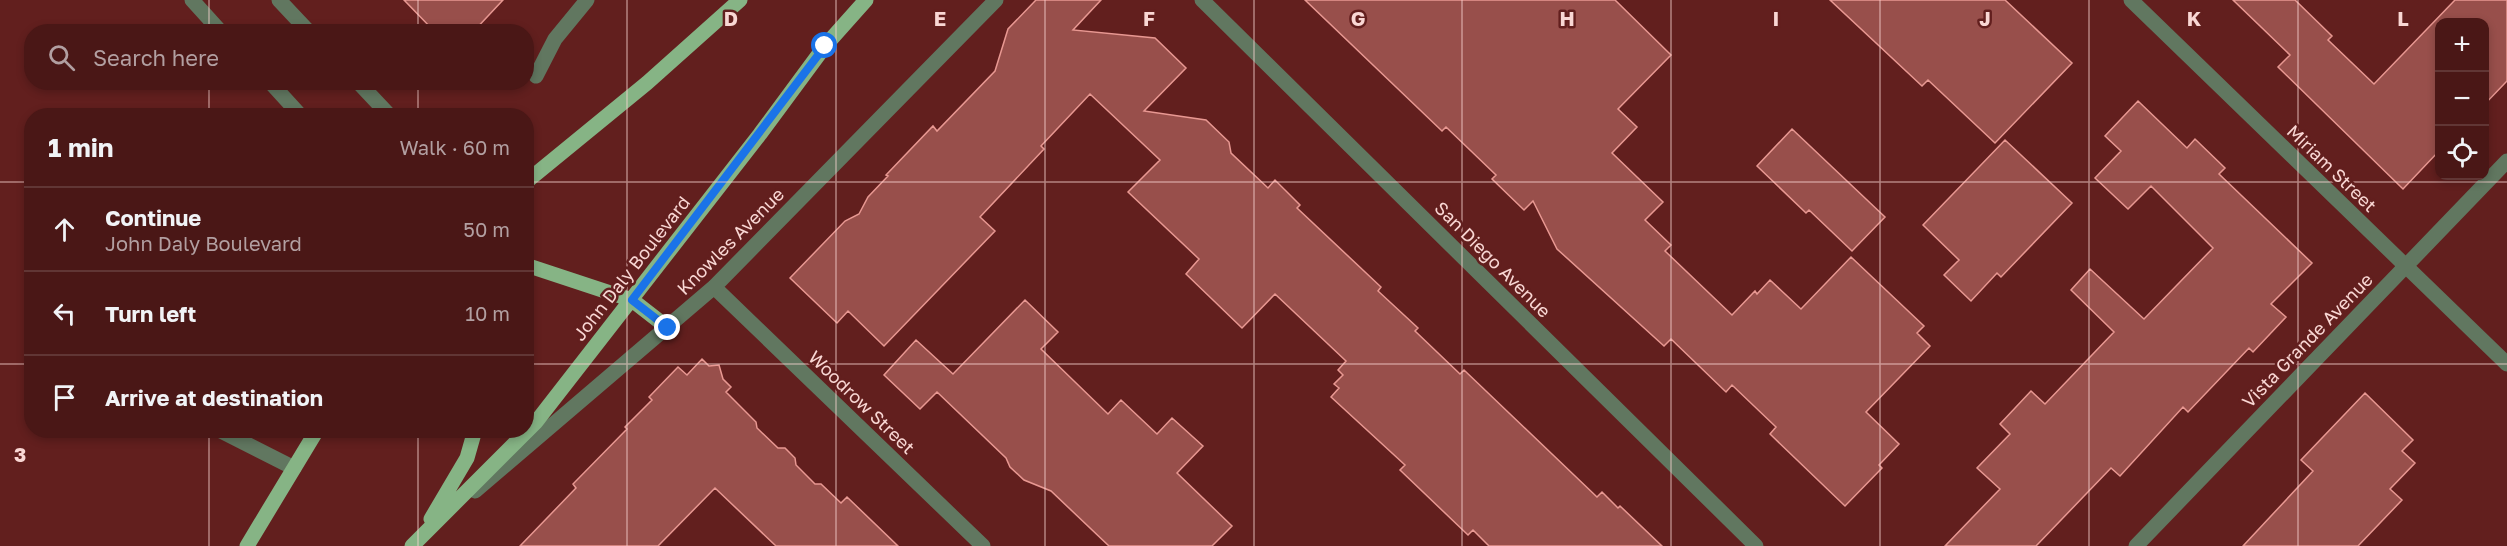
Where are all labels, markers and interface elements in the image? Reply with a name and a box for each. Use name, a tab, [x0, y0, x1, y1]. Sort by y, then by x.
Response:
text: D	[724, 6, 738, 30]
text: E	[934, 6, 946, 30]
text: F	[1143, 6, 1155, 30]
text: G	[1351, 6, 1365, 30]
text: H	[1559, 6, 1575, 30]
text: I	[1773, 6, 1779, 30]
text: J	[1979, 6, 1991, 30]
text: K	[2187, 6, 2202, 30]
text: L	[2397, 6, 2409, 30]
map controls	[2435, 18, 2489, 180]
button: +	[2435, 18, 2489, 72]
search box	[24, 24, 534, 90]
route start	[811, 32, 837, 58]
icon: search	[45, 41, 78, 74]
text: Search here	[93, 44, 219, 71]
button: −	[2435, 72, 2489, 126]
street label: Miriam Street	[2283, 120, 2381, 216]
button: locate	[2435, 126, 2489, 180]
text: 1 min	[48, 132, 114, 163]
text: Walk · 60 m	[399, 135, 510, 159]
street label: Knowles Avenue	[672, 183, 788, 299]
street label: John Daly Boulevard	[568, 191, 694, 345]
street label: San Diego Avenue	[1430, 196, 1556, 322]
text: Continue	[105, 204, 201, 231]
icon: ahead	[48, 213, 81, 246]
text: 50 m	[463, 217, 510, 241]
text: John Daly Boulevard	[105, 231, 302, 255]
street label: Vista Grande Avenue	[2237, 268, 2377, 412]
icon: left	[48, 297, 81, 330]
text: Turn left	[105, 300, 196, 327]
text: 10 m	[465, 301, 510, 325]
route end	[654, 314, 680, 340]
street label: Woodrow Street	[804, 346, 920, 458]
icon: arrive	[48, 381, 81, 414]
text: Arrive at destination	[105, 384, 323, 411]
text: 3	[14, 442, 26, 466]

